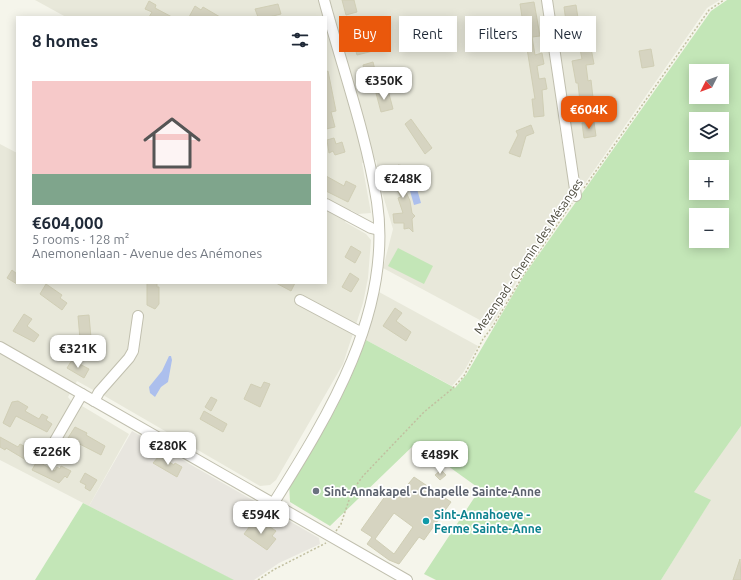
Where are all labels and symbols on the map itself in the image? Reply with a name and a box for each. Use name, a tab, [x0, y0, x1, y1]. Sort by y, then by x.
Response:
north arrow	[689, 64, 729, 104]
pin: €350K	[356, 67, 412, 101]
pin: €604K	[561, 96, 617, 130]
pin: €248K	[375, 165, 431, 199]
street label: Mezenpad - Chemin des Mésanges	[471, 176, 585, 336]
pin: €321K	[50, 335, 106, 369]
pin: €280K	[140, 432, 196, 466]
pin: €226K	[24, 438, 80, 472]
pin: €489K	[412, 441, 468, 475]
place label: Sint-Annakapel - Chapelle Sainte-Anne	[324, 485, 541, 498]
marker: Sint-Annakapel - Chapelle Sainte-Anne	[311, 486, 321, 496]
pin: €594K	[233, 501, 289, 535]
place label: Sint-Annahoeve - Ferme Sainte-Anne	[434, 508, 542, 535]
marker: Sint-Annahoeve - Ferme Sainte-Anne	[421, 516, 431, 526]

